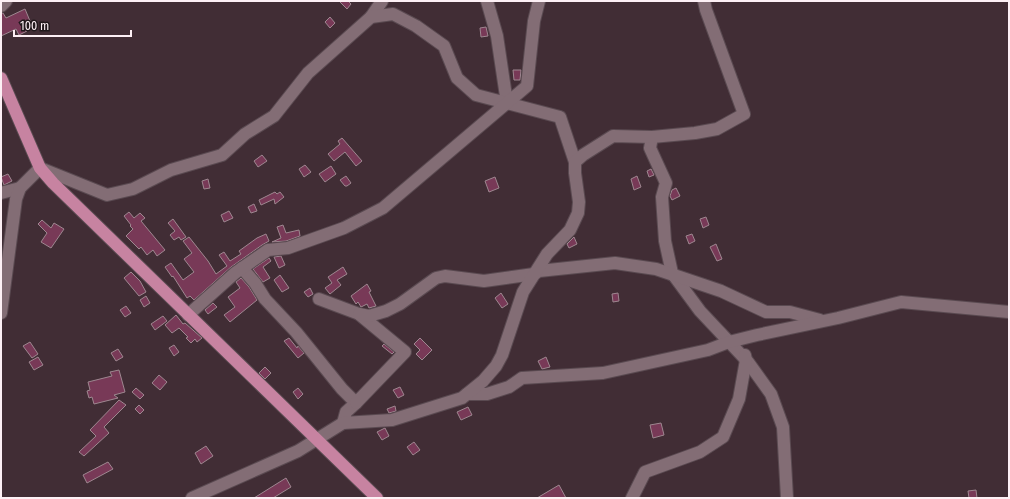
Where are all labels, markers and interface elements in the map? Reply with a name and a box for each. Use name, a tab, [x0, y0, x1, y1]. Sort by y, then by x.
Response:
scale bar	[14, 12, 131, 38]
text: 100 m	[20, 19, 49, 33]

